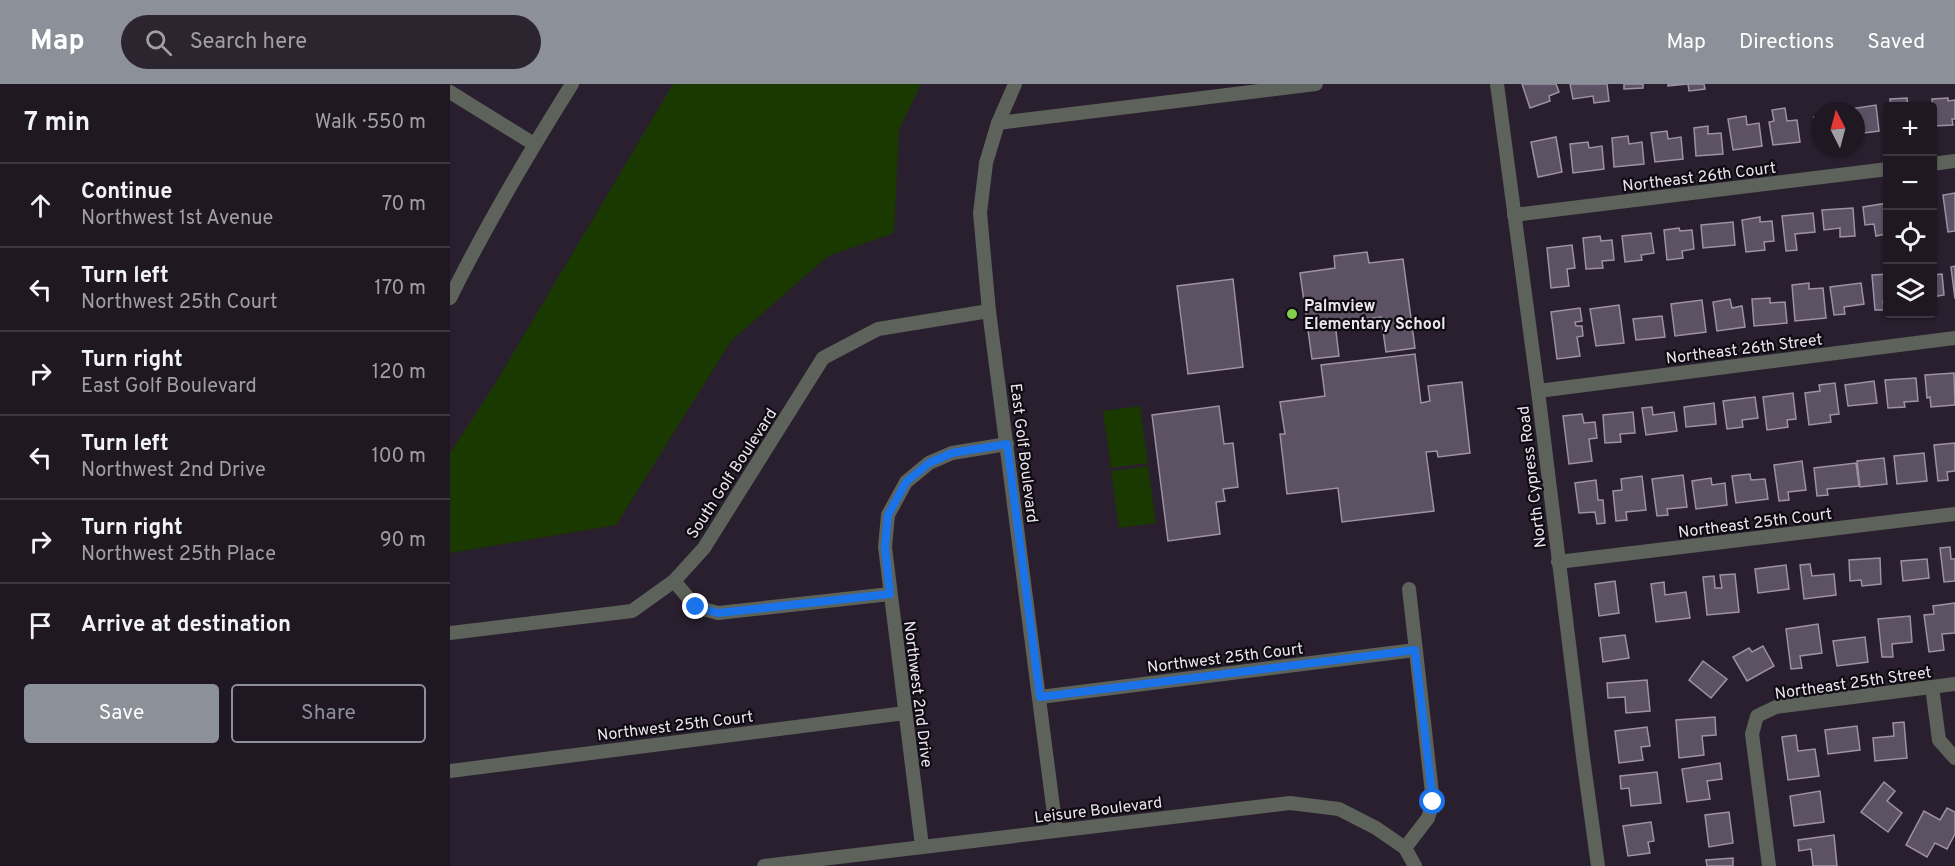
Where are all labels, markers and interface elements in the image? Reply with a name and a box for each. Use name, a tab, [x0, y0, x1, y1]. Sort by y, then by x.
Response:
search box	[121, 15, 541, 69]
text: Map	[30, 24, 85, 60]
icon: search	[142, 26, 175, 59]
text: Search here	[190, 29, 307, 56]
text: Map	[1666, 29, 1706, 56]
text: Directions	[1739, 29, 1834, 56]
text: Saved	[1867, 29, 1925, 56]
north arrow	[1811, 102, 1865, 156]
map controls	[1883, 102, 1937, 318]
button: +	[1883, 102, 1937, 156]
text: 7 min	[24, 107, 90, 140]
text: Walk · 550 m	[315, 110, 426, 136]
button: −	[1883, 156, 1937, 210]
street label: Northeast 26th Court	[1621, 159, 1777, 197]
text: Continue	[81, 179, 172, 206]
icon: ahead	[24, 189, 57, 222]
text: 70 m	[382, 192, 426, 218]
text: Northwest 1st Avenue	[81, 206, 273, 232]
button: locate	[1883, 210, 1937, 264]
text: Turn left	[81, 263, 169, 290]
button: layers	[1883, 264, 1937, 318]
icon: left	[24, 273, 57, 306]
text: 170 m	[374, 276, 426, 302]
text: Northwest 25th Court	[81, 290, 278, 316]
place label: Palmview Elementary School	[1304, 297, 1446, 335]
marker: Palmview Elementary School	[1285, 307, 1299, 321]
street label: Northeast 26th Street	[1665, 330, 1824, 370]
text: Turn right	[81, 347, 183, 374]
icon: right	[24, 357, 57, 390]
text: 120 m	[372, 360, 426, 386]
text: East Golf Boulevard	[81, 374, 257, 400]
street label: East Golf Boulevard	[1005, 382, 1042, 524]
street label: South Golf Boulevard	[683, 405, 782, 543]
street label: North Cypress Road	[1514, 405, 1552, 549]
text: Turn left	[81, 431, 169, 458]
icon: left	[24, 441, 57, 474]
text: 100 m	[371, 444, 426, 470]
text: Northwest 2nd Drive	[81, 458, 266, 484]
street label: Northeast 25th Court	[1677, 505, 1833, 543]
text: Turn right	[81, 515, 183, 542]
icon: right	[24, 525, 57, 558]
text: 90 m	[380, 528, 426, 554]
text: Northwest 25th Place	[81, 542, 276, 568]
route end	[682, 593, 708, 619]
icon: arrive	[24, 609, 57, 642]
text: Arrive at destination	[81, 612, 291, 639]
street label: Northwest 2nd Drive	[898, 620, 936, 769]
street label: Northwest 25th Court	[1146, 639, 1305, 678]
street label: Northeast 25th Street	[1774, 663, 1933, 705]
button: Save	[24, 684, 219, 743]
button: Share	[231, 684, 426, 743]
street label: Northwest 25th Court	[596, 707, 755, 746]
route start	[1419, 788, 1445, 814]
street label: Leisure Boulevard	[1033, 793, 1163, 829]

